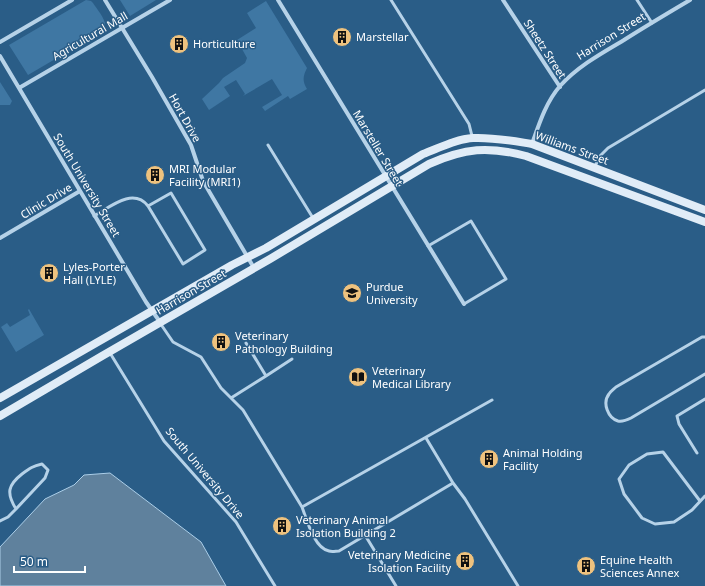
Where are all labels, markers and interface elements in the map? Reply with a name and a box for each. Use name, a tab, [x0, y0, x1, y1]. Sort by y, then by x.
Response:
street label: Agricultural Mall	[49, 8, 130, 63]
street label: Harrison Street	[573, 8, 648, 63]
street label: Sheetz Street	[521, 16, 570, 81]
building icon: Marstellar	[331, 26, 353, 48]
place label: Marstellar	[356, 29, 409, 44]
building icon: Horticulture	[168, 33, 190, 55]
place label: Horticulture	[193, 36, 255, 51]
street label: Hort Drive	[166, 91, 205, 145]
street label: Marsteller Street	[350, 107, 407, 189]
street label: Williams Street	[533, 127, 611, 168]
street label: South University Street	[51, 130, 124, 239]
place label: MRI Modular Facility (MRI1)	[169, 161, 241, 189]
building icon: MRI Modular Facility (MRI1)	[144, 164, 166, 186]
street label: Clinic Drive	[17, 179, 74, 222]
place label: Lyles-Porter Hall (LYLE)	[63, 259, 125, 287]
building icon: Lyles-Porter Hall (LYLE)	[38, 262, 60, 284]
street label: Harrison Street	[153, 265, 229, 318]
place label: Purdue University	[366, 279, 418, 307]
school or university icon: Purdue University	[341, 282, 363, 304]
place label: Veterinary Pathology Building	[235, 328, 333, 356]
building icon: Veterinary Pathology Building	[210, 331, 232, 353]
place label: Veterinary Medical Library	[372, 363, 451, 391]
library icon: Veterinary Medical Library	[347, 366, 369, 388]
street label: South University Drive	[163, 424, 248, 522]
place label: Animal Holding Facility	[503, 445, 583, 473]
building icon: Animal Holding Facility	[478, 448, 500, 470]
place label: Veterinary Animal Isolation Building 2	[296, 512, 396, 540]
building icon: Veterinary Animal Isolation Building 2	[271, 515, 293, 537]
place label: Veterinary Medicine Isolation Facility	[348, 547, 451, 575]
scale bar	[14, 548, 85, 574]
building icon: Veterinary Medicine Isolation Facility	[454, 550, 476, 572]
place label: Equine Health Sciences Annex	[600, 552, 679, 580]
text: 50 m	[20, 553, 48, 570]
building icon: Equine Health Sciences Annex	[575, 555, 597, 577]

